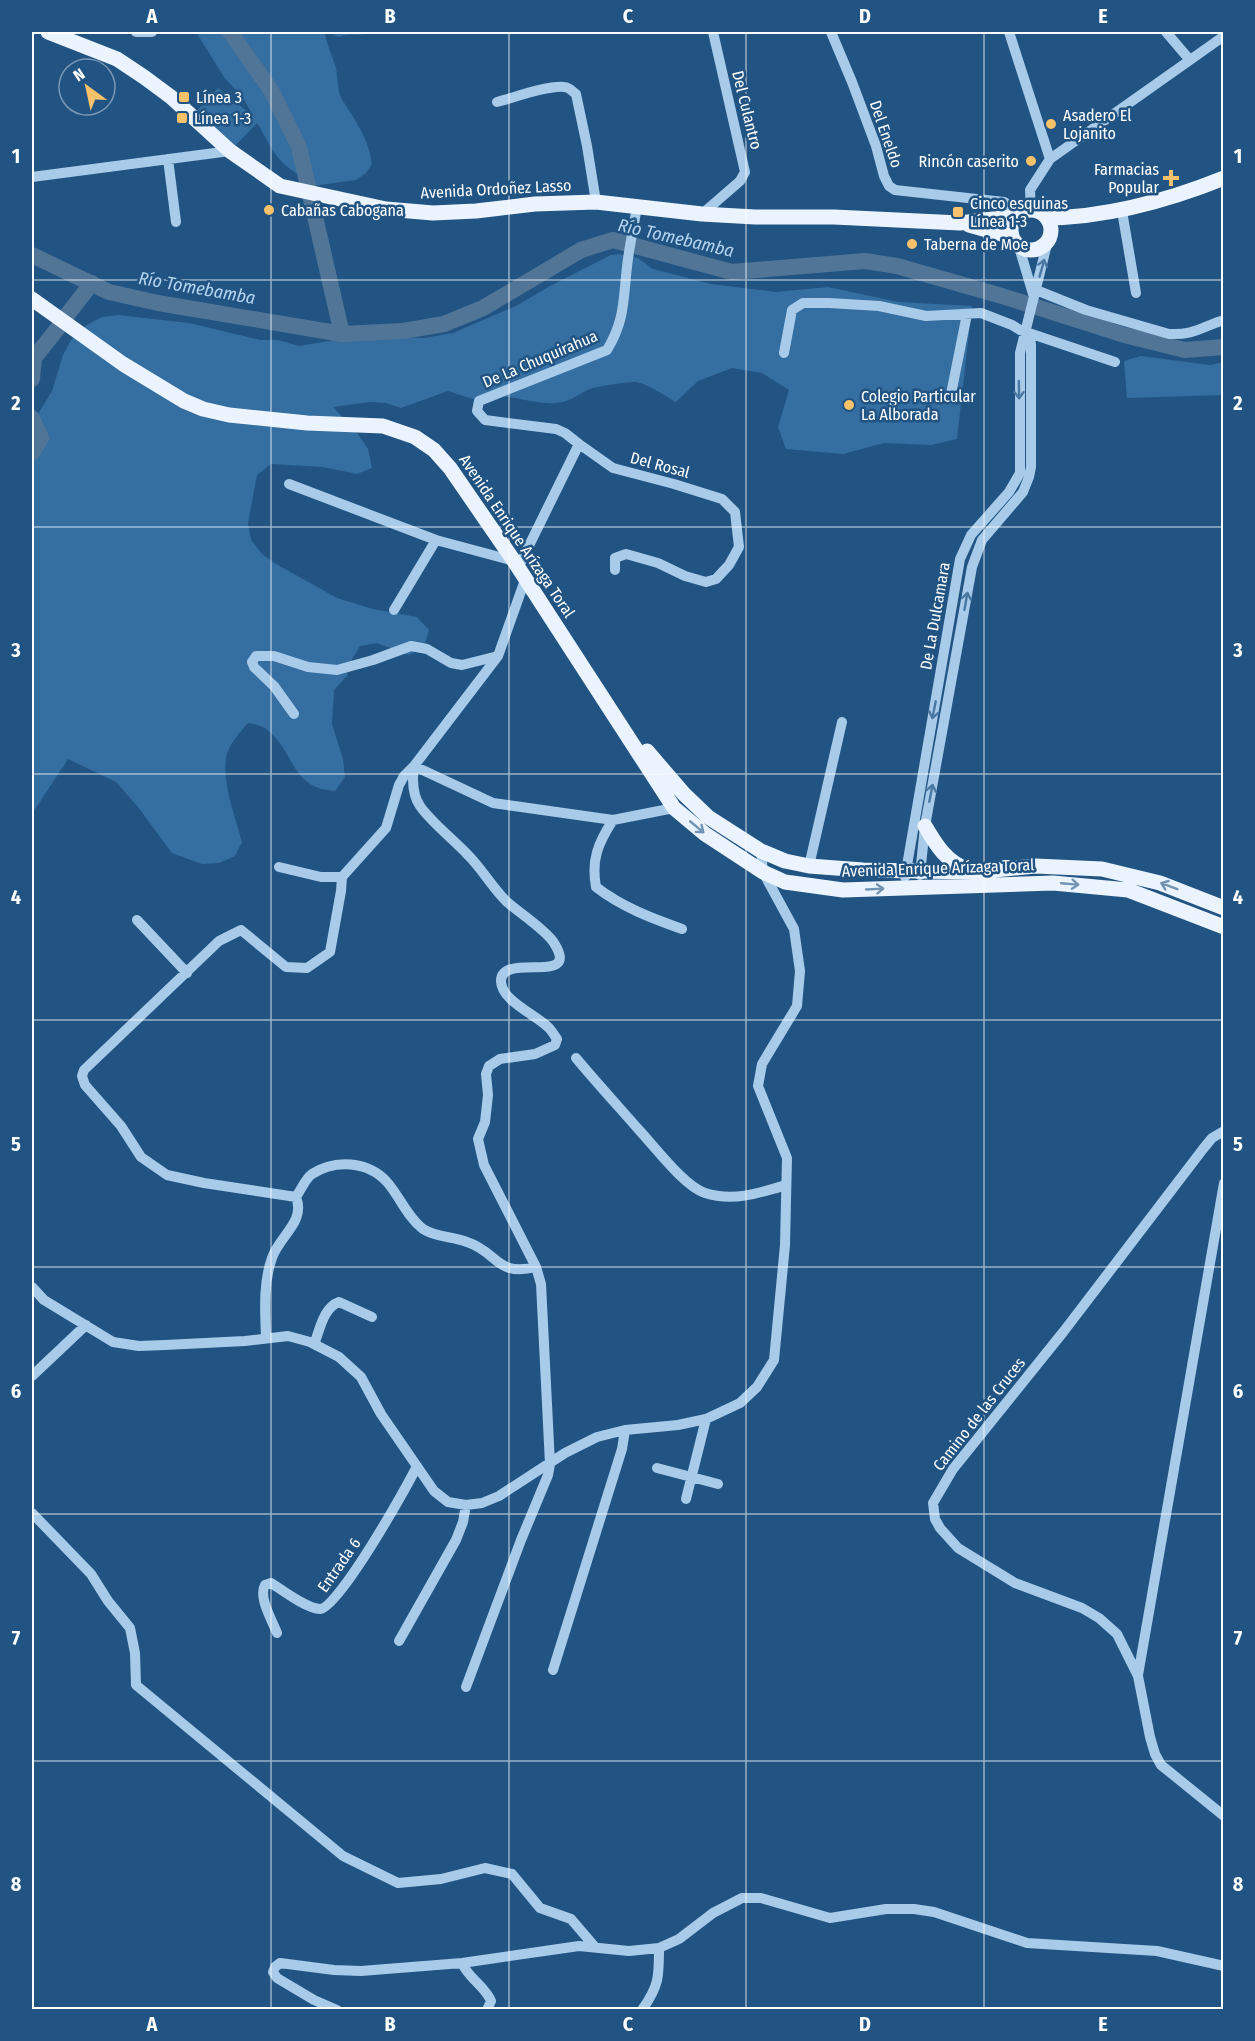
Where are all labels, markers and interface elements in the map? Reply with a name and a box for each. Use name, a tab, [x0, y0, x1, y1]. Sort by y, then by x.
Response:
text: A	[146, 4, 159, 28]
text: B	[384, 4, 396, 28]
text: C	[623, 4, 634, 28]
text: D	[859, 4, 871, 28]
text: E	[1098, 4, 1108, 28]
north arrow	[57, 57, 117, 117]
text: N	[70, 64, 88, 85]
street label: Del Culantro	[728, 69, 766, 151]
place label: Línea 3	[196, 88, 242, 107]
marker: Línea 3	[177, 90, 191, 104]
street label: Del Eneldo	[866, 98, 906, 170]
place label: Asadero El Lojanito	[1063, 106, 1131, 143]
place label: Línea 1-3	[194, 109, 251, 128]
marker: Línea 1-3	[175, 111, 189, 125]
marker: Asadero El Lojanito	[1044, 117, 1058, 131]
text: 1	[12, 144, 20, 168]
text: 1	[1234, 144, 1242, 168]
place label: Rincón caserito	[918, 152, 1019, 171]
marker: Rincón caserito	[1024, 154, 1038, 168]
place label: Farmacias Popular	[1094, 160, 1159, 197]
marker: Farmacias Popular	[1164, 171, 1178, 185]
street label: Avenida Ordoñez Lasso	[420, 176, 572, 202]
place label: Cinco esquinas Línea 1-3	[970, 194, 1068, 231]
place label: Cabañas Cabogana	[281, 201, 404, 220]
marker: Cabañas Cabogana	[262, 203, 276, 217]
marker: Cinco esquinas Línea 1-3	[951, 205, 965, 219]
water label: Río Tomebamba	[616, 214, 736, 262]
place label: Taberna de Moe	[924, 235, 1029, 254]
marker: Taberna de Moe	[905, 237, 919, 251]
one-way arrow	[1037, 259, 1048, 278]
water label: Río Tomebamba	[137, 267, 257, 309]
street label: De La Chuquirahua	[480, 326, 600, 392]
one-way arrow	[1013, 379, 1025, 399]
place label: Colegio Particular La Alborada	[861, 387, 976, 424]
text: 2	[10, 391, 21, 415]
text: 2	[1232, 391, 1243, 415]
marker: Colegio Particular La Alborada	[842, 398, 856, 412]
street label: Del Rosal	[628, 448, 692, 482]
street label: Avenida Enrique Arízaga Toral	[455, 451, 579, 621]
street label: De La Dulcamara	[916, 561, 954, 671]
one-way arrow	[961, 592, 972, 612]
text: 3	[10, 638, 21, 662]
text: 3	[1232, 638, 1243, 662]
one-way arrow	[928, 699, 939, 719]
one-way arrow	[926, 784, 937, 803]
one-way arrow	[689, 820, 705, 833]
street label: Avenida Enrique Arízaga Toral	[841, 855, 1035, 881]
one-way arrow	[1060, 879, 1079, 890]
one-way arrow	[1160, 880, 1179, 891]
one-way arrow	[865, 883, 885, 894]
text: 4	[11, 885, 21, 909]
text: 4	[1233, 885, 1243, 909]
text: 5	[11, 1132, 21, 1156]
text: 5	[1233, 1132, 1243, 1156]
street label: Camino de las Cruces	[929, 1353, 1029, 1474]
text: 6	[11, 1379, 21, 1403]
text: 6	[1233, 1379, 1243, 1403]
street label: Entrada 6	[313, 1534, 365, 1596]
text: 7	[12, 1626, 21, 1650]
text: 7	[1234, 1626, 1243, 1650]
text: 8	[11, 1872, 22, 1896]
text: 8	[1233, 1872, 1244, 1896]
text: A	[146, 2012, 159, 2036]
text: B	[384, 2012, 396, 2036]
text: C	[623, 2012, 634, 2036]
text: D	[859, 2012, 871, 2036]
text: E	[1098, 2012, 1108, 2036]

